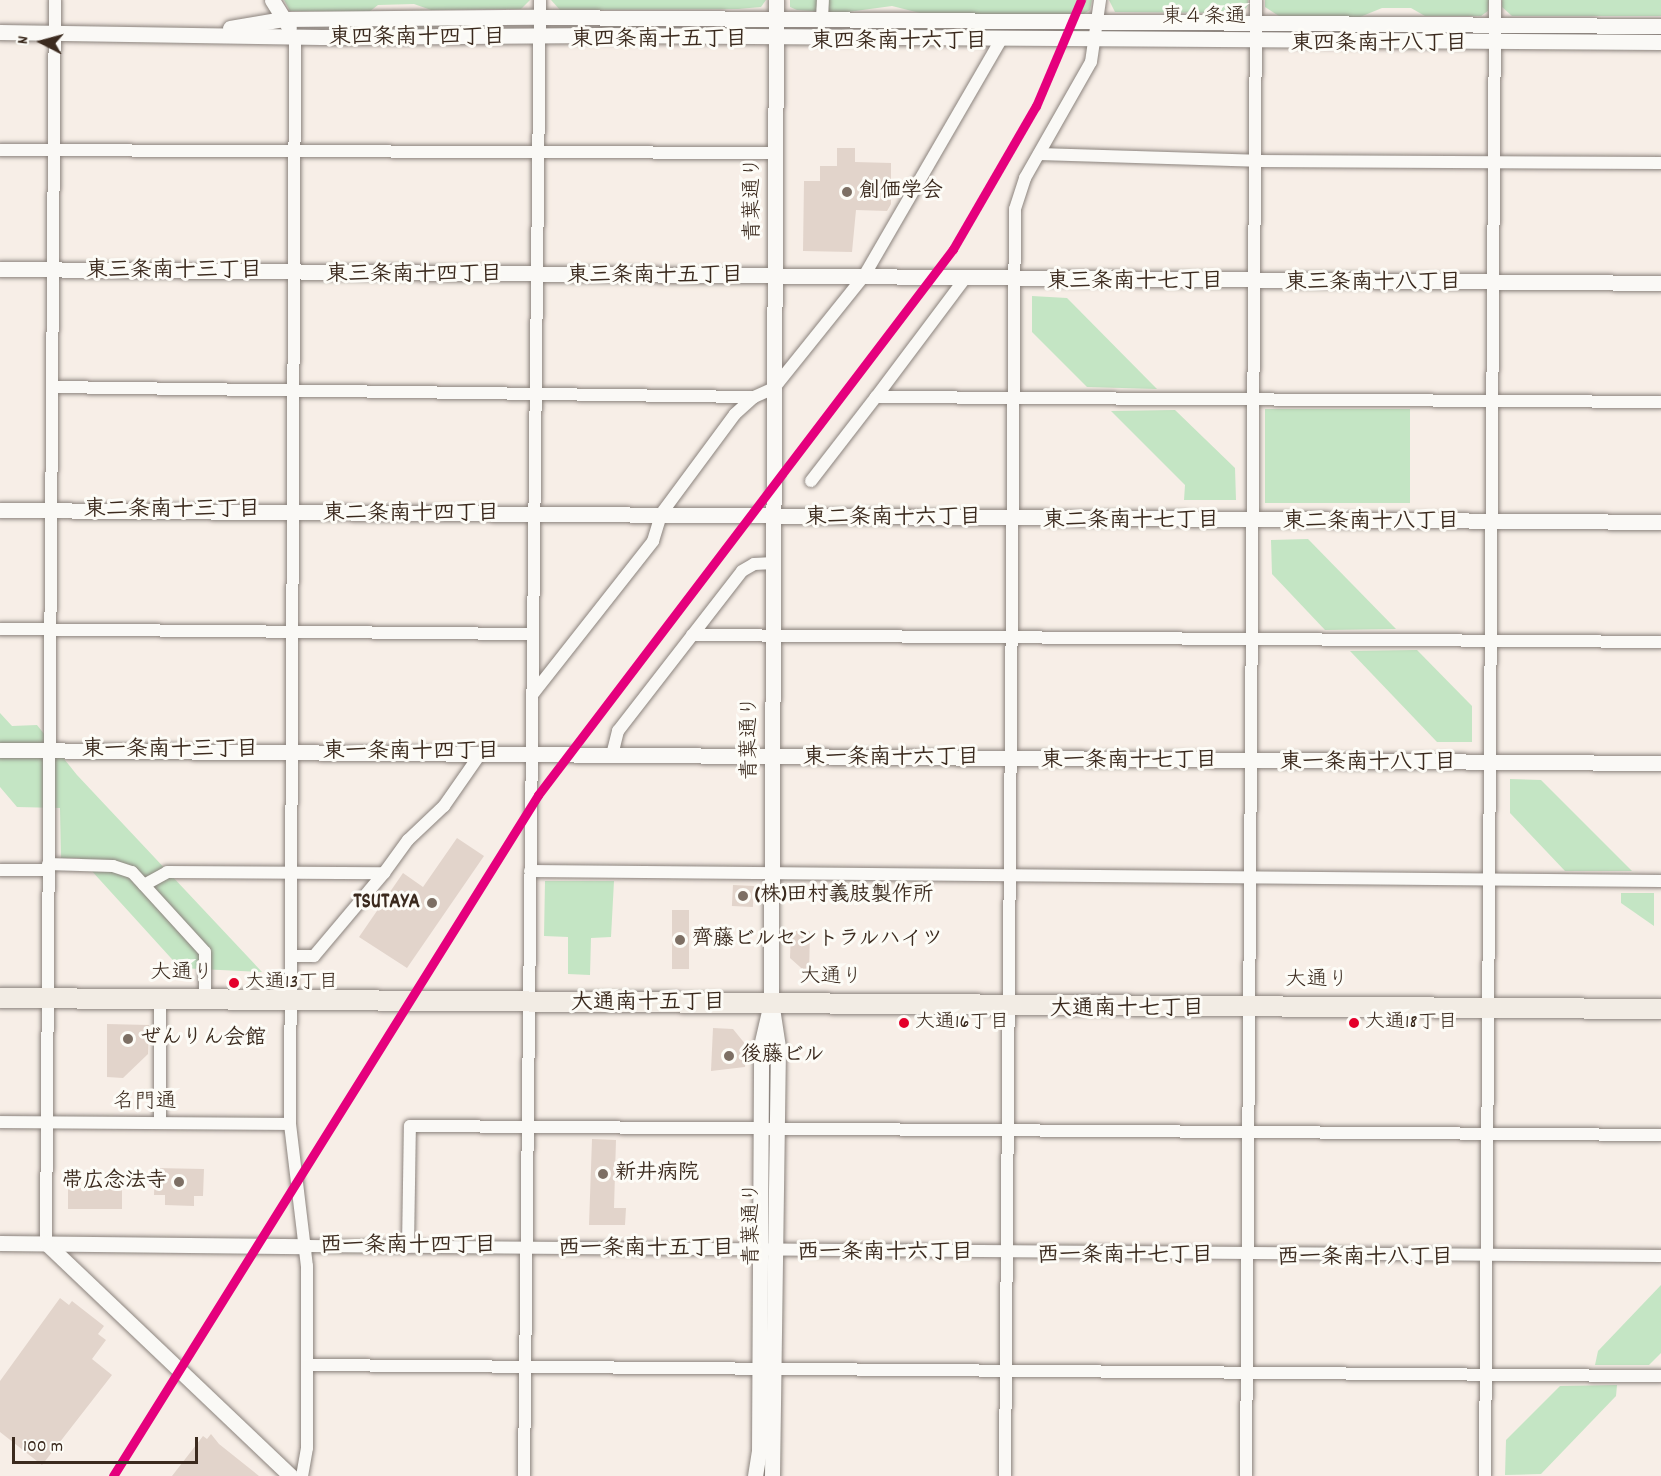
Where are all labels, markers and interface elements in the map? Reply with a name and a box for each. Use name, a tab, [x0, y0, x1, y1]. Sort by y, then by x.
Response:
street label: 東４条通	[1162, 5, 1246, 31]
north arrow	[12, 12, 72, 72]
district label: 東四条南十四丁目	[329, 26, 505, 52]
district label: 東四条南十五丁目	[571, 28, 747, 54]
district label: 東四条南十六丁目	[811, 30, 987, 56]
district label: 東四条南十八丁目	[1291, 32, 1467, 58]
text: N	[12, 35, 35, 45]
street label: 青葉通り	[741, 157, 767, 241]
place label: 創価学会	[859, 179, 943, 205]
marker: 創価学会	[840, 185, 854, 199]
district label: 東三条南十三丁目	[86, 259, 262, 285]
district label: 東三条南十四丁目	[326, 263, 502, 289]
district label: 東三条南十五丁目	[567, 264, 743, 290]
district label: 東三条南十七丁目	[1047, 270, 1223, 296]
district label: 東三条南十八丁目	[1285, 271, 1461, 297]
district label: 東二条南十三丁目	[84, 498, 260, 524]
district label: 東二条南十四丁目	[323, 502, 499, 528]
district label: 東二条南十六丁目	[805, 506, 981, 532]
district label: 東二条南十七丁目	[1043, 509, 1219, 535]
district label: 東二条南十八丁目	[1283, 510, 1459, 536]
street label: 青葉通り	[738, 696, 764, 780]
district label: 東一条南十三丁目	[82, 738, 258, 764]
district label: 東一条南十四丁目	[323, 740, 499, 766]
district label: 東一条南十六丁目	[803, 746, 979, 772]
district label: 東一条南十七丁目	[1041, 749, 1217, 775]
district label: 東一条南十八丁目	[1280, 751, 1456, 777]
place label: (株)田村義肢製作所	[755, 883, 933, 909]
marker: (株)田村義肢製作所	[736, 889, 750, 903]
place label: TSUTAYA	[353, 890, 420, 916]
marker: TSUTAYA	[425, 896, 439, 910]
place label: 齊藤ビルセントラルハイツ	[692, 927, 944, 953]
marker: 齊藤ビルセントラルハイツ	[673, 933, 687, 947]
street label: 大通り	[151, 961, 213, 987]
street label: 大通り	[799, 965, 863, 991]
street label: 大通り	[1286, 968, 1348, 994]
place label: 大通13丁目	[245, 971, 338, 995]
marker: 大通13丁目	[228, 977, 240, 989]
district label: 大通南十五丁目	[571, 991, 725, 1017]
district label: 大通南十七丁目	[1050, 997, 1204, 1023]
place label: 大通16丁目	[915, 1011, 1009, 1035]
place label: 大通18丁目	[1365, 1011, 1457, 1035]
marker: 大通16丁目	[898, 1017, 910, 1029]
marker: 大通18丁目	[1348, 1017, 1360, 1029]
place label: ぜんりん会館	[140, 1026, 266, 1052]
marker: ぜんりん会館	[121, 1032, 135, 1046]
place label: 後藤ビル	[741, 1043, 825, 1069]
marker: 後藤ビル	[722, 1049, 736, 1063]
street label: 名門通	[114, 1090, 176, 1116]
place label: 新井病院	[615, 1161, 699, 1187]
marker: 新井病院	[596, 1167, 610, 1181]
place label: 帯広念法寺	[62, 1169, 167, 1195]
marker: 帯広念法寺	[172, 1175, 186, 1189]
street label: 青葉通り	[740, 1182, 766, 1266]
district label: 西一条南十四丁目	[320, 1234, 496, 1260]
district label: 西一条南十五丁目	[558, 1237, 734, 1263]
district label: 西一条南十六丁目	[797, 1241, 973, 1267]
district label: 西一条南十七丁目	[1037, 1244, 1213, 1270]
district label: 西一条南十八丁目	[1277, 1246, 1453, 1272]
scale bar	[15, 1425, 201, 1463]
text: 100 m	[23, 1435, 63, 1460]

